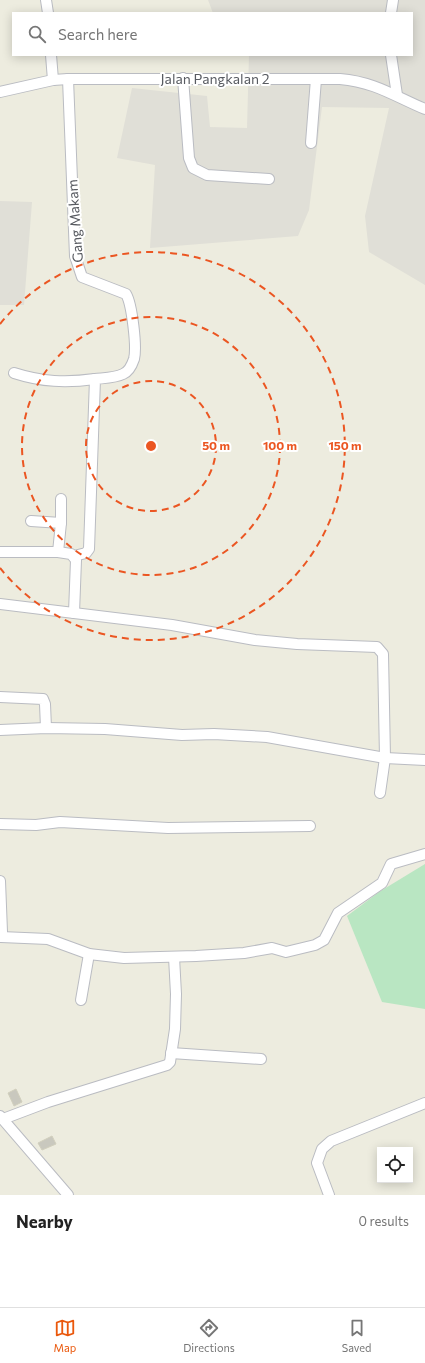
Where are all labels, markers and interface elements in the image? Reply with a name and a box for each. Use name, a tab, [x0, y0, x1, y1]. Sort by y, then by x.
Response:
search box	[12, 12, 413, 56]
icon: search	[26, 23, 48, 45]
text: Search here	[58, 25, 137, 43]
street label: Jalan Pangkalan 2	[161, 70, 270, 87]
street label: Gang Makam	[63, 179, 86, 263]
text: 50 m	[202, 438, 230, 452]
text: 100 m	[263, 438, 297, 452]
text: 150 m	[328, 438, 362, 452]
centre of rings	[144, 439, 158, 453]
map controls	[377, 1147, 413, 1183]
button: locate	[377, 1147, 413, 1183]
text: Nearby	[16, 1211, 73, 1232]
text: 0 results	[358, 1213, 409, 1229]
tab: Map	[54, 1317, 76, 1354]
tab: Directions	[183, 1317, 235, 1354]
tab: Saved	[342, 1317, 371, 1354]

